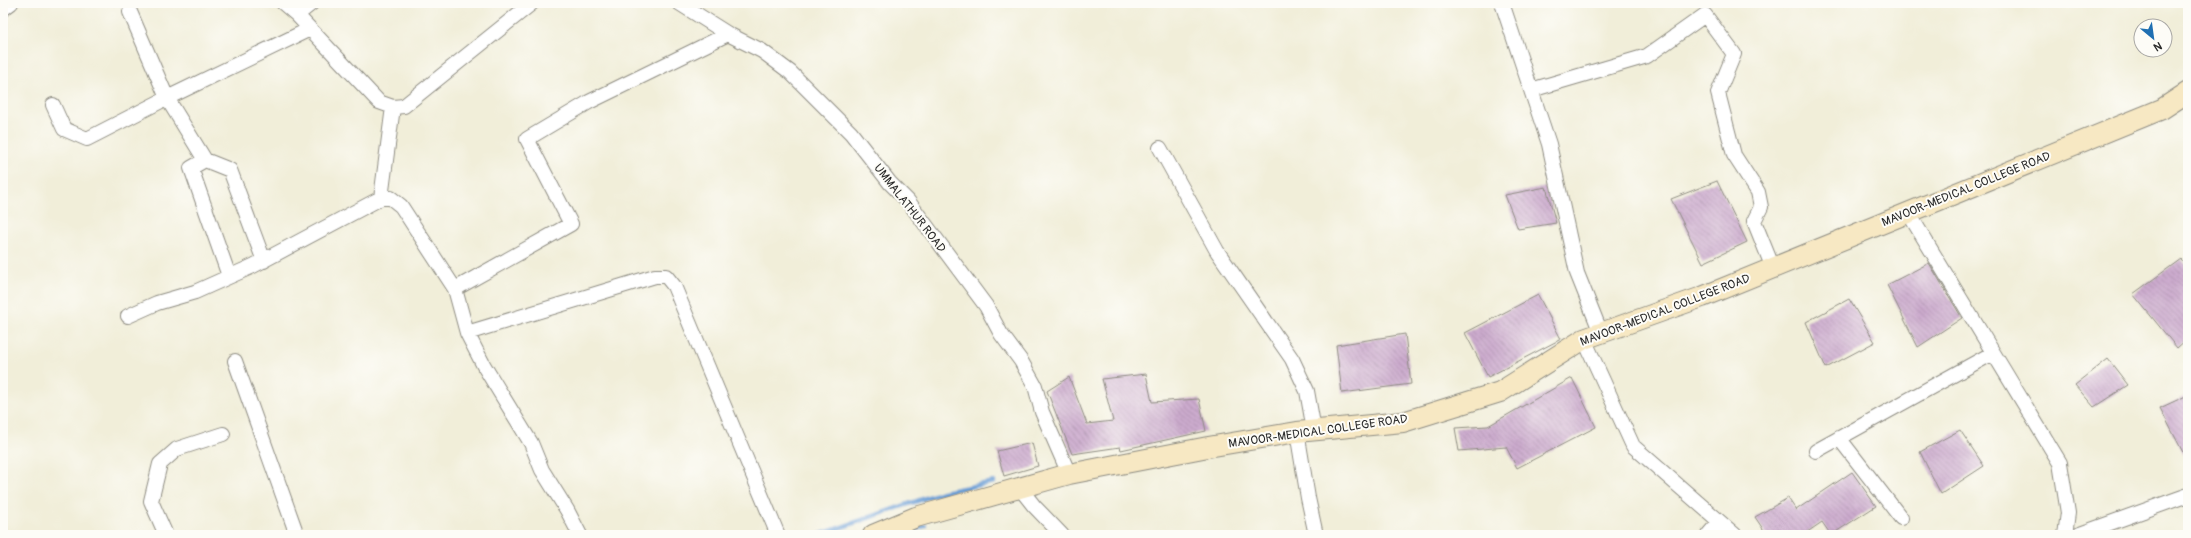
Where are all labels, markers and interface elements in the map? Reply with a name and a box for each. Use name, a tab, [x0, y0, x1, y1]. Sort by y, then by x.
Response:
north arrow	[2133, 18, 2173, 58]
text: N	[2151, 39, 2164, 54]
street label: MAVOOR-MEDICAL COLLEGE ROAD	[1880, 148, 2053, 230]
street label: UMMALATHUR ROAD	[870, 161, 949, 256]
street label: MAVOOR-MEDICAL COLLEGE ROAD	[1578, 271, 1753, 350]
street label: MAVOOR-MEDICAL COLLEGE ROAD	[1228, 411, 1409, 451]

